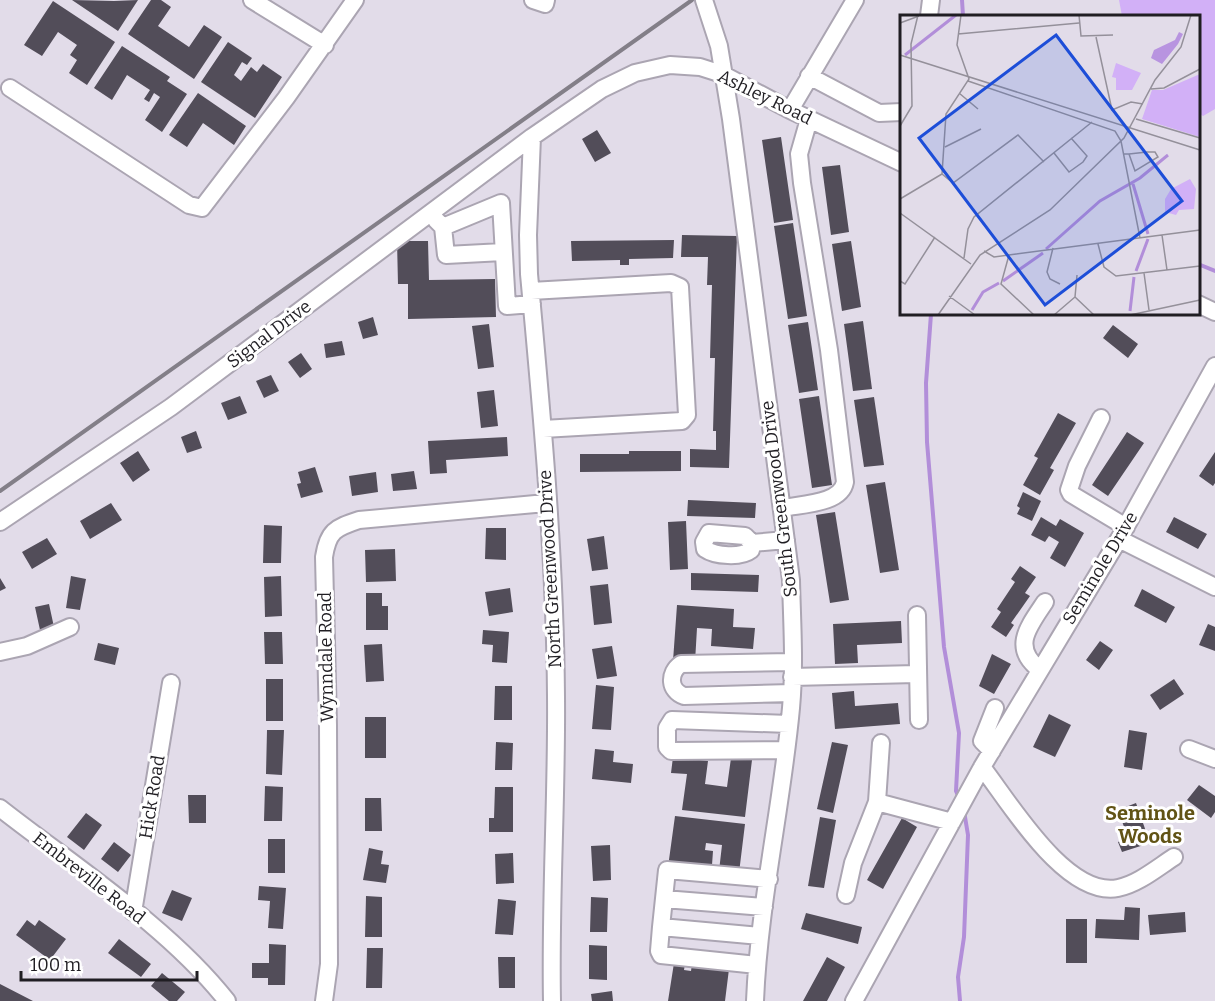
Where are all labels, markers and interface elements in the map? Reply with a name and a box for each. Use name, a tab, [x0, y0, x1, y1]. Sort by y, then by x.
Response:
inset map	[900, 15, 1200, 315]
street label: Ashley Road	[714, 65, 816, 129]
street label: Signal Drive	[223, 295, 315, 373]
street label: South Greenwood Drive	[756, 399, 802, 599]
street label: North Greenwood Drive	[534, 469, 566, 669]
street label: Seminole Drive	[1058, 508, 1142, 628]
street label: Wynndale Road	[314, 591, 338, 723]
street label: Hick Road	[135, 753, 170, 841]
district label: Seminole Woods	[1105, 801, 1195, 848]
street label: Embreville Road	[28, 827, 150, 929]
scale bar	[21, 944, 196, 982]
text: 100 m	[30, 954, 81, 976]

